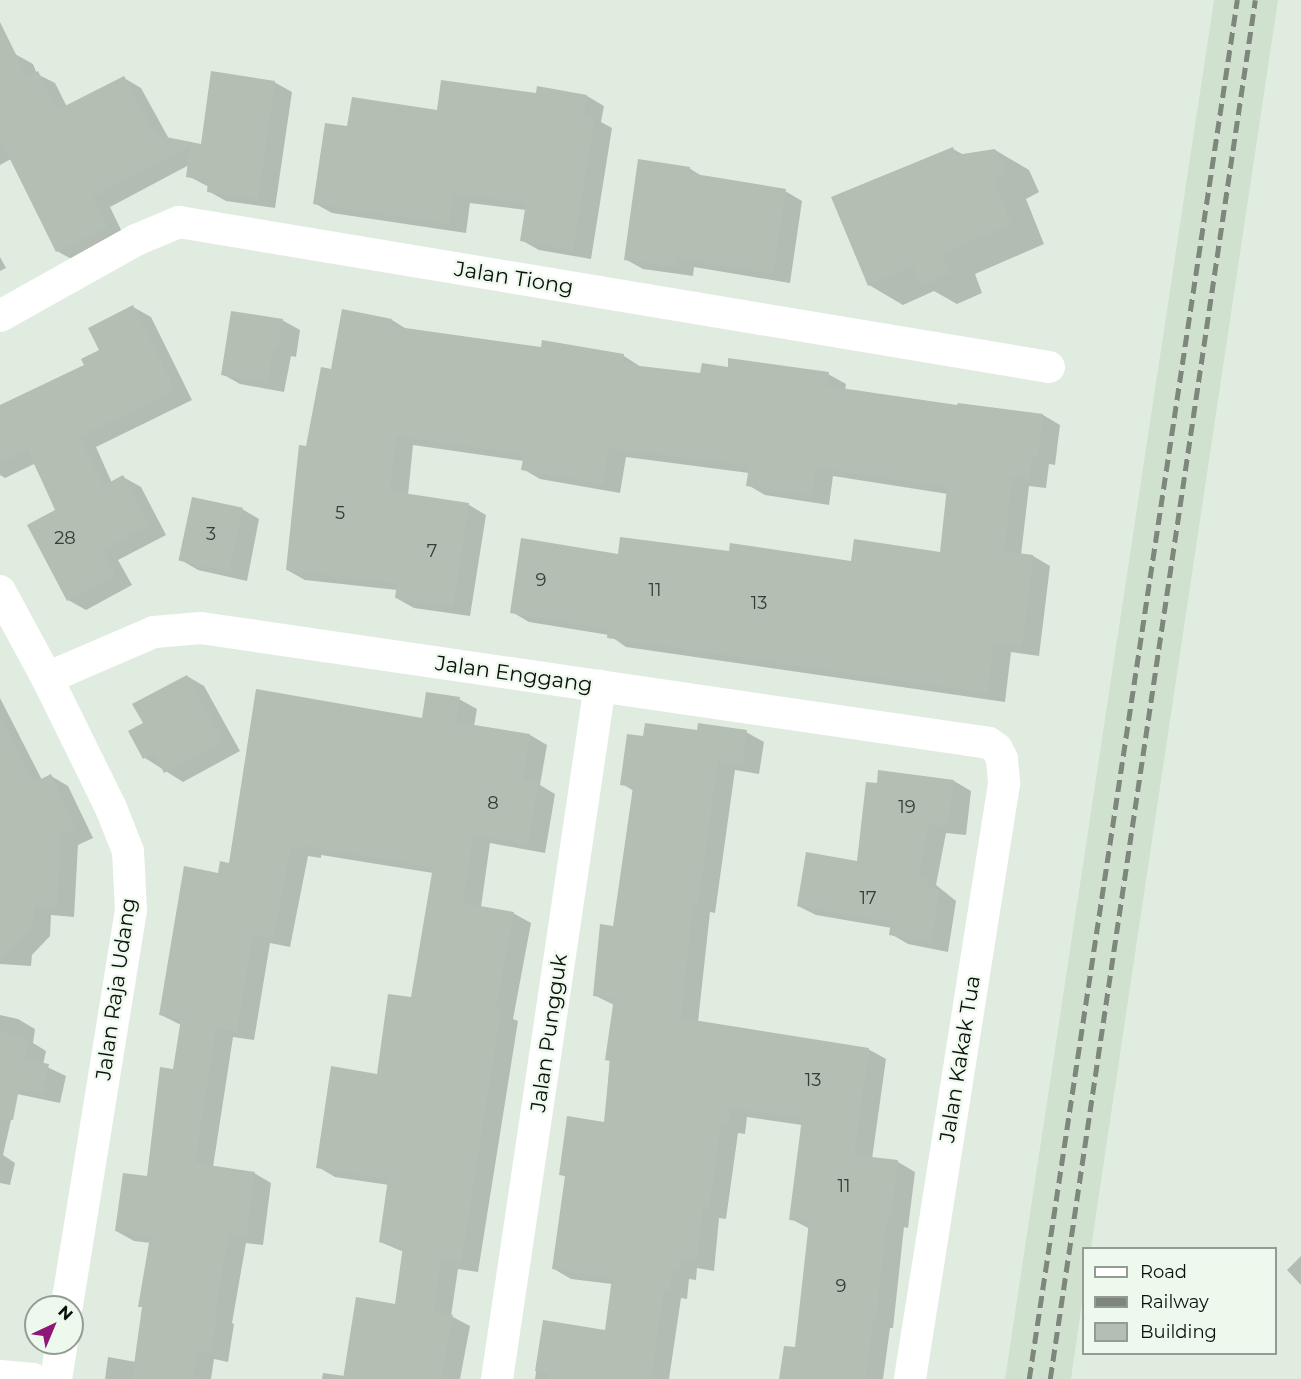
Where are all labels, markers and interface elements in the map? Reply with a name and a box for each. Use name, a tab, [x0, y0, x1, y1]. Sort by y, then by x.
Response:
street label: Jalan Tiong	[453, 256, 575, 300]
house number: 5	[335, 502, 345, 524]
house number: 3	[206, 523, 216, 545]
house number: 28	[54, 527, 76, 549]
house number: 7	[427, 540, 437, 562]
house number: 9	[536, 569, 546, 591]
house number: 11	[649, 579, 661, 601]
house number: 13	[751, 592, 767, 614]
street label: Jalan Enggang	[434, 650, 594, 698]
house number: 8	[487, 792, 499, 814]
house number: 19	[898, 796, 916, 818]
house number: 17	[859, 887, 877, 909]
street label: Jalan Raja Udang	[91, 896, 141, 1082]
street label: Jalan Pungguk	[525, 952, 573, 1114]
street label: Jalan Kakak Tua	[934, 974, 986, 1144]
house number: 13	[805, 1069, 821, 1091]
house number: 11	[838, 1175, 850, 1197]
legend	[1082, 1247, 1277, 1355]
text: Road	[1140, 1261, 1187, 1283]
house number: 9	[836, 1275, 846, 1297]
text: Railway	[1140, 1291, 1209, 1313]
north arrow	[24, 1295, 84, 1355]
text: N	[54, 1302, 77, 1324]
text: Building	[1140, 1321, 1217, 1343]

